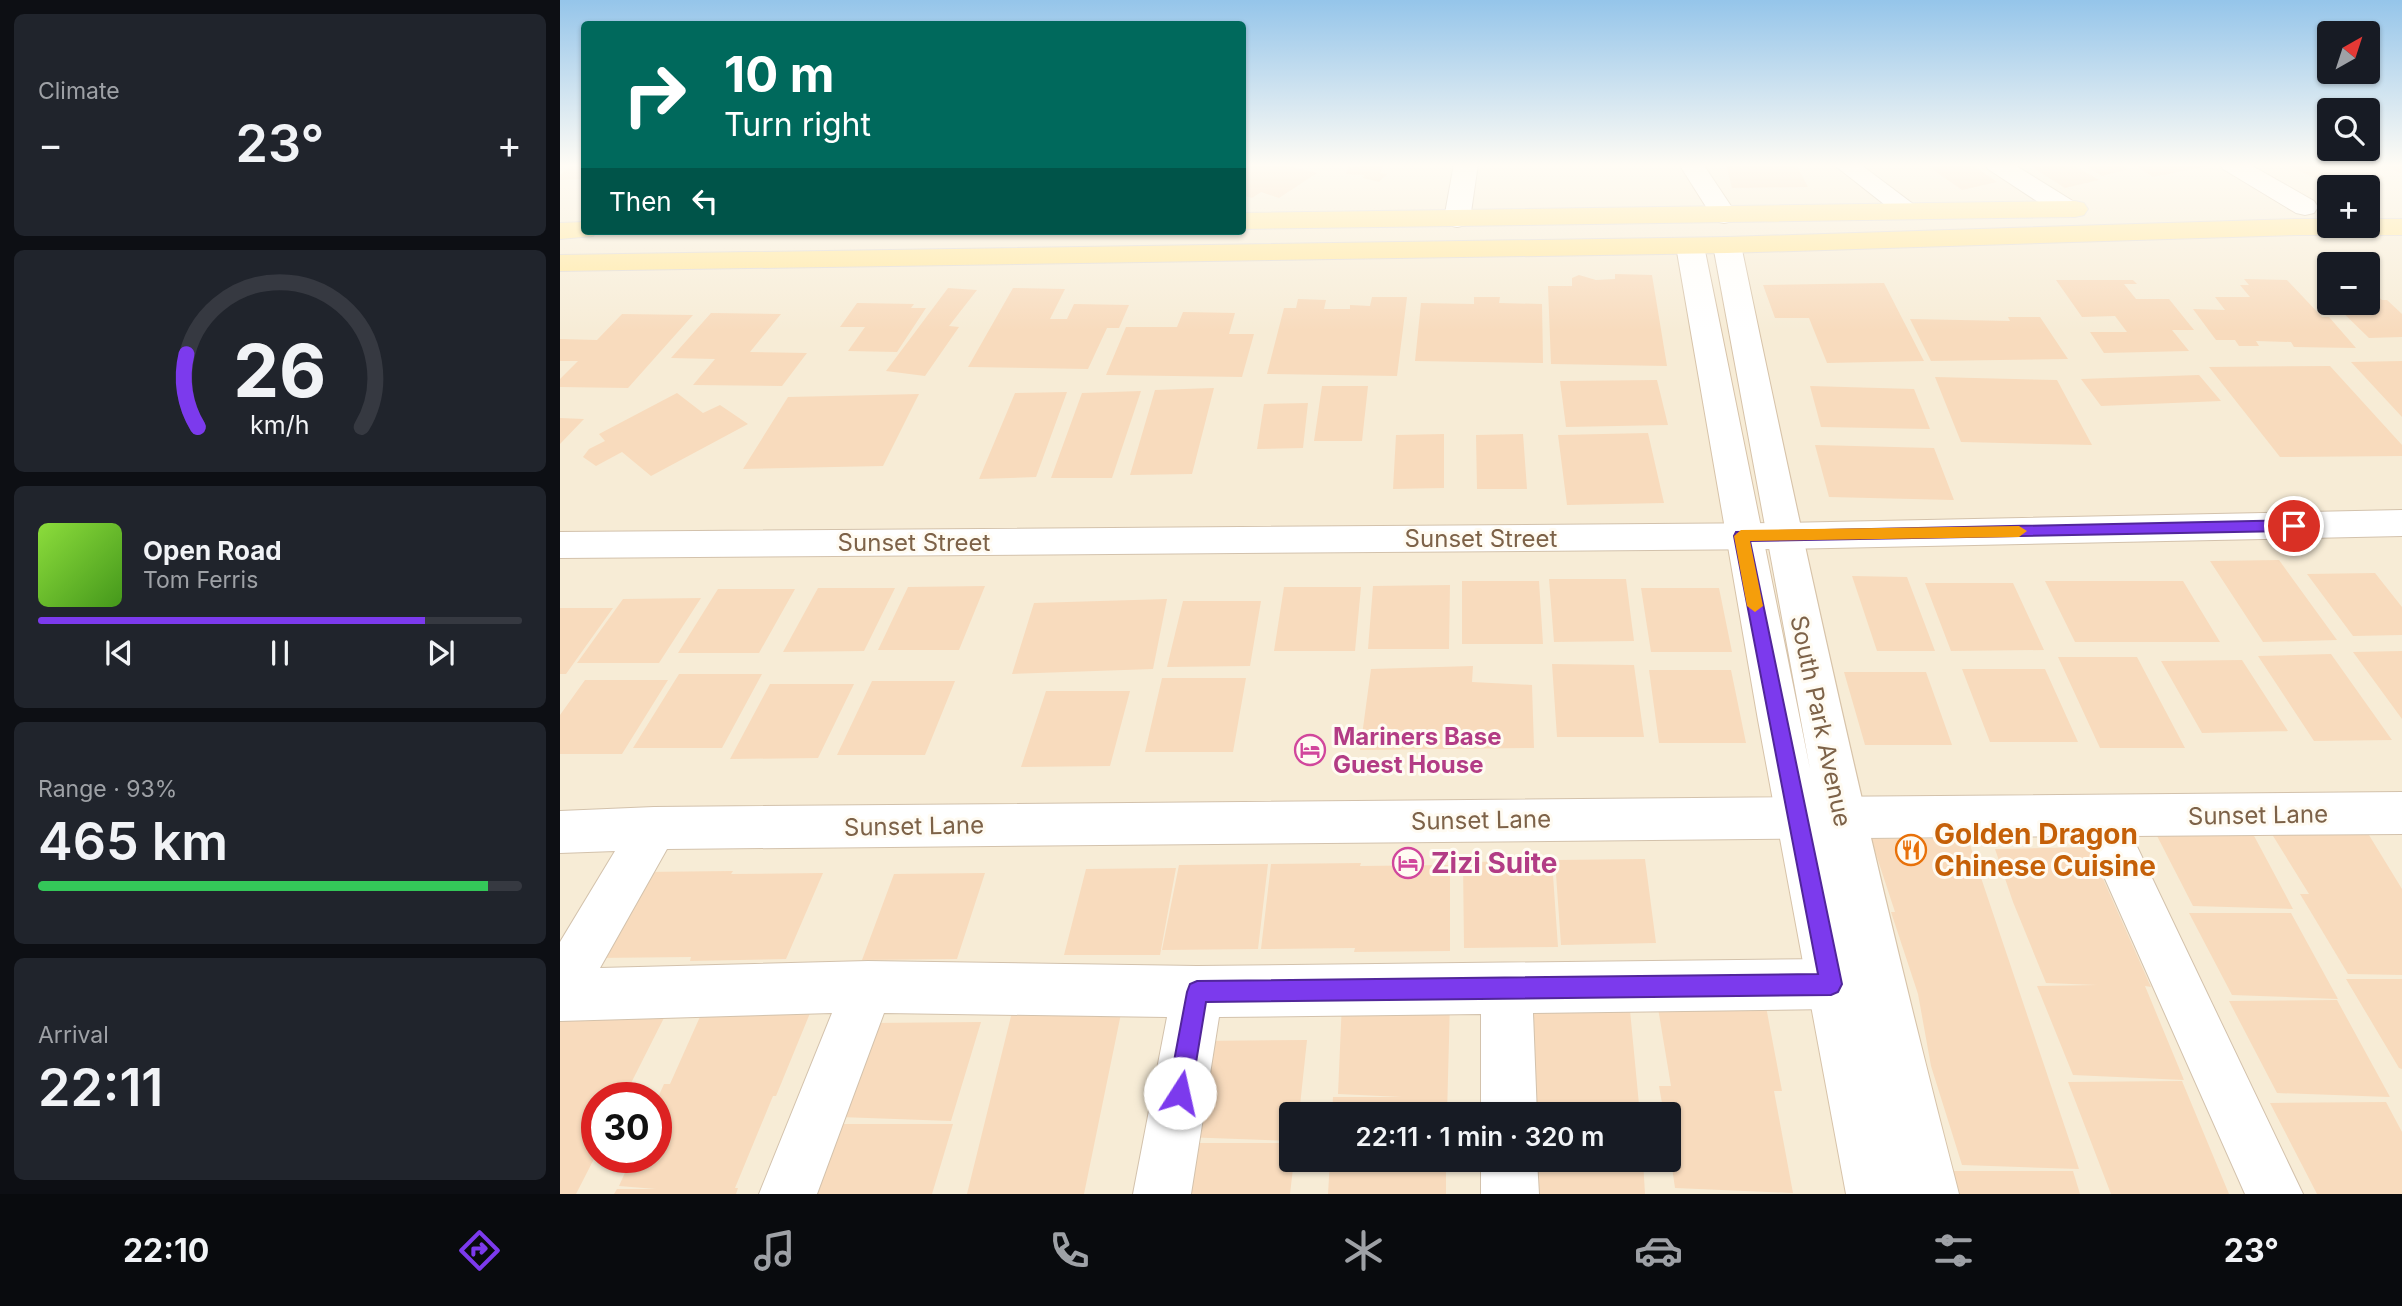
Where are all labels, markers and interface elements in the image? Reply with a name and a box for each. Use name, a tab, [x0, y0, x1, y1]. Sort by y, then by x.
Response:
north arrow	[2317, 21, 2380, 84]
map controls	[2317, 21, 2380, 315]
text: 10 m	[724, 45, 835, 104]
icon: right	[609, 49, 700, 140]
text: Climate	[38, 77, 120, 105]
button: search	[2317, 98, 2380, 161]
text: Turn right	[724, 105, 871, 144]
text: 23°	[236, 112, 324, 175]
text: −	[38, 121, 63, 167]
text: +	[497, 121, 522, 167]
button: +	[2317, 175, 2380, 238]
icon: left	[686, 182, 724, 220]
text: Then	[609, 186, 672, 217]
button: −	[2317, 252, 2380, 315]
text: 26	[233, 326, 327, 415]
text: km/h	[250, 410, 310, 440]
pin	[2264, 496, 2324, 556]
icon: arrive	[2275, 507, 2313, 545]
street label: Sunset Street	[1405, 524, 1558, 553]
street label: Sunset Street	[838, 528, 991, 557]
text: Open Road	[143, 535, 282, 566]
text: Tom Ferris	[143, 566, 258, 594]
street label: South Park Avenue	[1784, 613, 1858, 829]
icon: previous	[100, 634, 138, 672]
icon: pause	[261, 634, 299, 672]
icon: next	[422, 634, 460, 672]
place label: Mariners Base Guest House	[1333, 722, 1501, 779]
hotel icon: Mariners Base Guest House	[1293, 733, 1327, 767]
text: Range · 93%	[38, 775, 177, 803]
street label: Sunset Lane	[2188, 799, 2328, 831]
street label: Sunset Lane	[1411, 804, 1551, 836]
text: 465 km	[38, 810, 228, 873]
street label: Sunset Lane	[844, 810, 984, 842]
place label: Golden Dragon Chinese Cuisine	[1934, 817, 2156, 883]
restaurant icon: Golden Dragon Chinese Cuisine	[1894, 833, 1928, 867]
hotel icon: Zizi Suite	[1391, 846, 1425, 880]
place label: Zizi Suite	[1431, 846, 1557, 880]
text: Arrival	[38, 1021, 109, 1049]
text: 22:11	[38, 1056, 163, 1119]
position arrow	[1143, 1056, 1217, 1130]
speed limit sign: 30	[581, 1082, 672, 1173]
text: 22:11 · 1 min · 320 m	[1356, 1121, 1604, 1152]
icon: directions	[455, 1226, 504, 1275]
icon: music	[750, 1226, 799, 1275]
icon: phone	[1045, 1226, 1094, 1275]
icon: climate	[1339, 1226, 1388, 1275]
icon: car	[1634, 1226, 1683, 1275]
icon: filters	[1929, 1226, 1978, 1275]
text: 22:10	[123, 1231, 209, 1270]
text: 23°	[2224, 1231, 2279, 1270]

